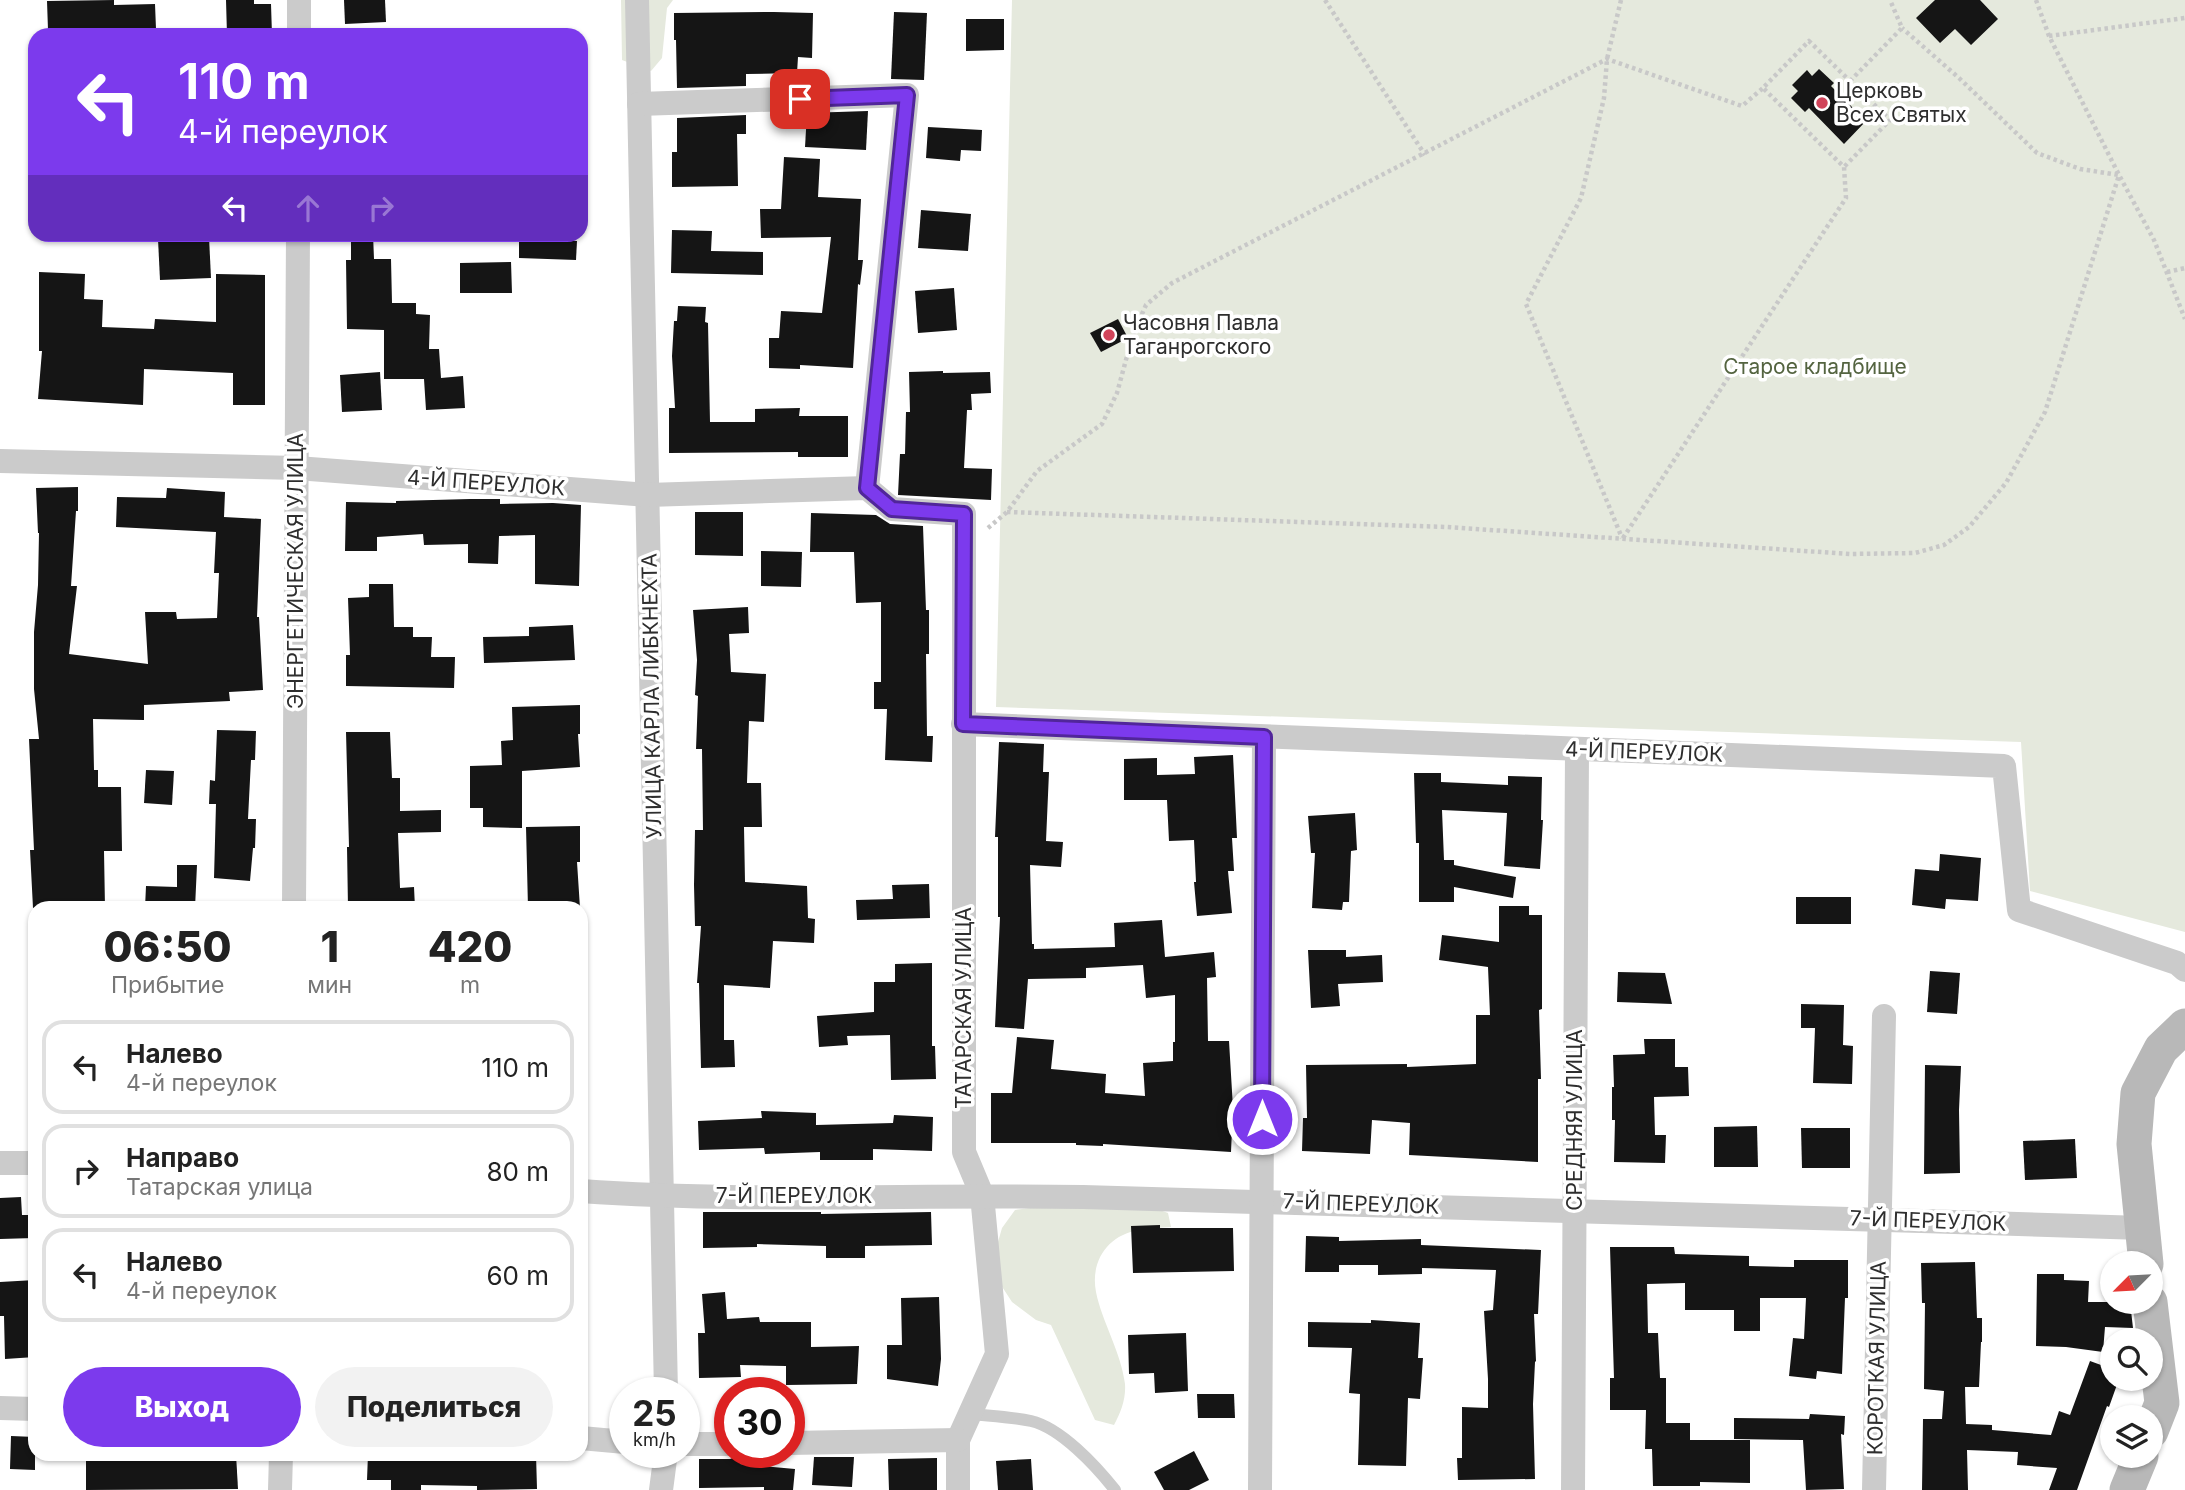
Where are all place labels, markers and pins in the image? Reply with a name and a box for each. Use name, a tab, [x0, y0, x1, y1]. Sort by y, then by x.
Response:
pin	[770, 69, 830, 129]
place label: Церковь Всех Святых	[1836, 78, 1967, 127]
marker: Церковь Всех Святых	[1814, 95, 1830, 111]
place label: Часовня Павла Таганрогского	[1123, 310, 1279, 359]
marker: Часовня Павла Таганрогского	[1101, 327, 1117, 343]

